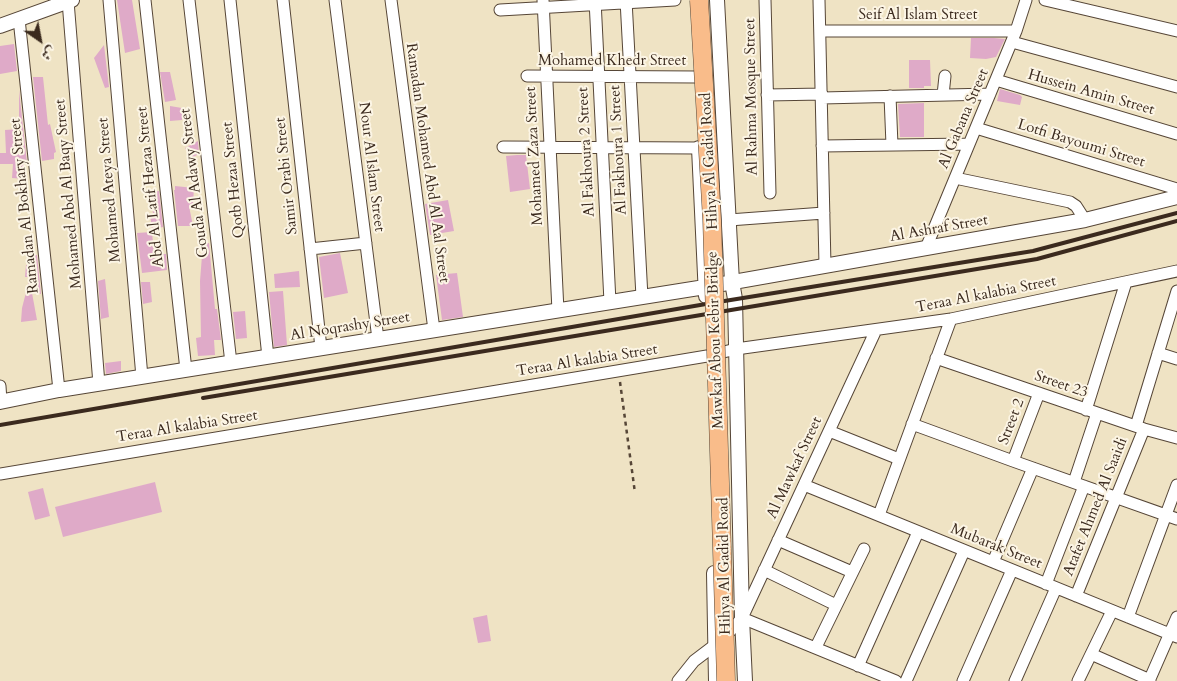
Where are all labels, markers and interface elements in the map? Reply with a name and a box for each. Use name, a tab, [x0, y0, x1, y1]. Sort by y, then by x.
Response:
street label: Seif Al Islam Street	[859, 7, 977, 25]
north arrow	[15, 15, 65, 65]
street label: Al Rahma Mosque Street	[742, 18, 762, 176]
text: ش	[37, 41, 59, 65]
street label: Ramadan Mohamed Abd Al Aal Street	[401, 42, 453, 284]
street label: Mohamed Khedr Street	[538, 53, 686, 71]
street label: Al Gabana Street	[935, 66, 993, 172]
street label: Hussein Amin Street	[1026, 66, 1156, 120]
street label: Al Fakhoura 1 Street	[607, 85, 631, 215]
street label: Mohamed Zaza Street	[522, 86, 548, 226]
street label: Al Fakhoura 2 Street	[575, 87, 599, 217]
street label: Hihya Al Gadid Road	[697, 92, 723, 230]
street label: Mohamed Abd Al Baqy Street	[52, 98, 86, 290]
street label: Nour Al Islam Street	[354, 101, 388, 233]
street label: Abd Al Latif Hezaa Street	[134, 106, 168, 268]
street label: Gouda Al Adawy Street	[177, 107, 213, 259]
street label: Lotfi Bayoumi Street	[1015, 116, 1147, 172]
street label: Ramadan Al Bokhary Street	[7, 117, 43, 295]
street label: Mohamed Ateya Street	[95, 117, 125, 263]
street label: Samir Orabi Street	[272, 117, 302, 235]
street label: Qotb Hezaa Street	[219, 121, 249, 239]
street label: Al Ashraf Street	[889, 212, 989, 246]
street label: Mawkaf Abou Kebir Bridge	[704, 251, 728, 429]
street label: Teraa Al kalabia Street	[914, 273, 1058, 317]
street label: Al Noqrashy Street	[289, 309, 411, 345]
street label: Teraa Al kalabia Street	[515, 341, 659, 381]
street label: Street 23	[1032, 367, 1090, 403]
street label: Street 2	[995, 396, 1029, 448]
street label: Teraa Al kalabia Street	[115, 407, 259, 447]
street label: Al Mawkaf Street	[764, 414, 826, 522]
street label: Atafet Ahmed Al Saaidi	[1060, 435, 1132, 579]
street label: Hihya Al Gadid Road	[715, 497, 735, 635]
street label: Mubarak Street	[948, 520, 1044, 574]

